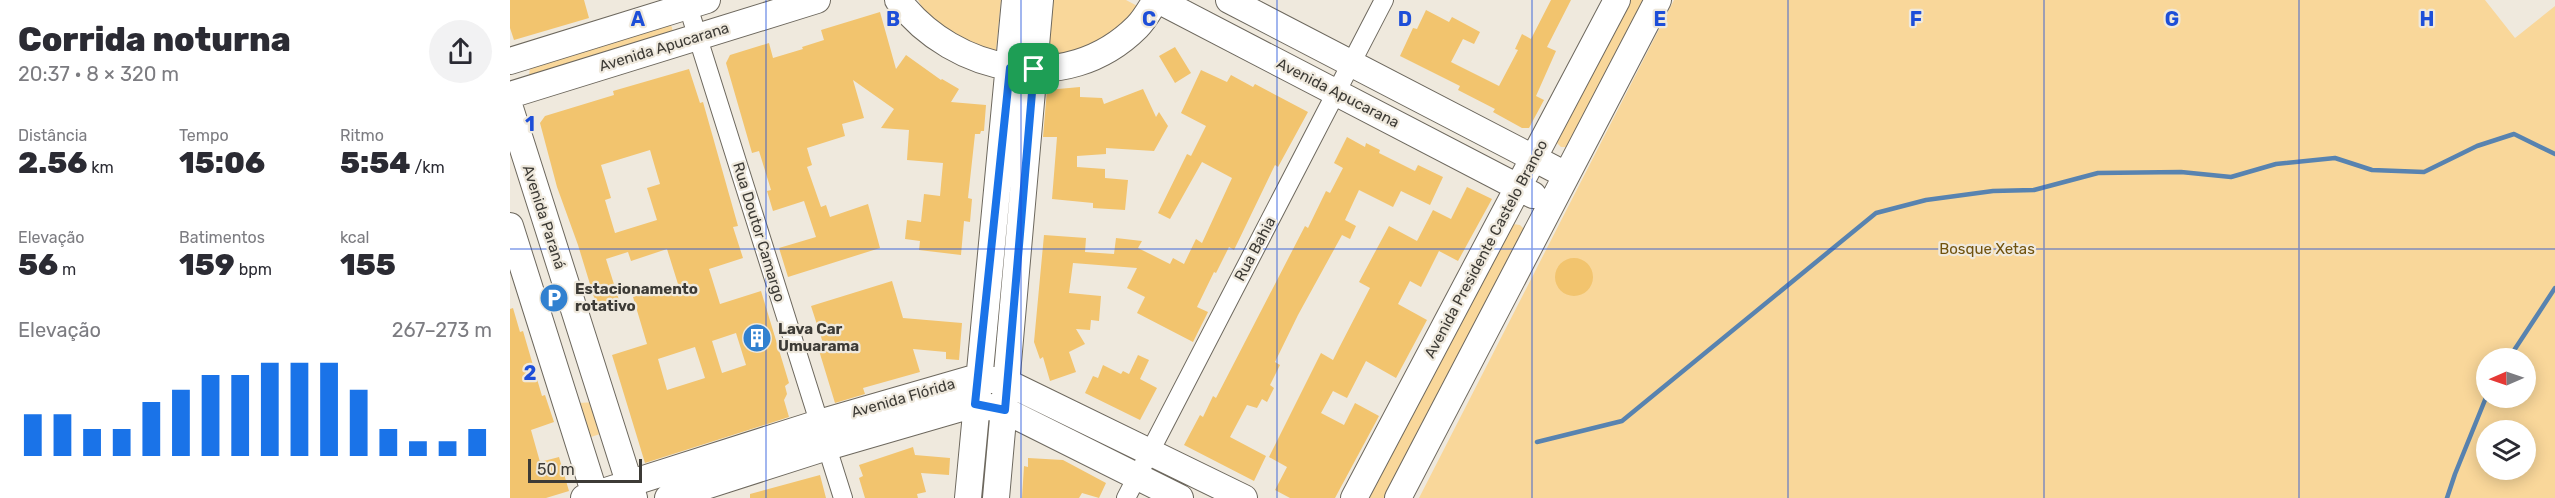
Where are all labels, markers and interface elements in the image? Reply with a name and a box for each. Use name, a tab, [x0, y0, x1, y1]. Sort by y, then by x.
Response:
text: B	[886, 7, 900, 31]
text: C	[1142, 7, 1156, 31]
text: D	[1398, 7, 1412, 31]
text: E	[1654, 7, 1666, 31]
text: F	[1910, 7, 1922, 31]
text: G	[2165, 7, 2179, 31]
text: H	[2420, 7, 2434, 31]
street label: Avenida Apucarana	[597, 19, 731, 75]
text: Corrida noturna	[18, 20, 291, 59]
button: share	[429, 20, 492, 83]
pin	[1008, 43, 1059, 94]
icon: arrive	[1017, 52, 1050, 85]
street label: Avenida Apucarana	[1274, 54, 1402, 132]
text: 20:37 · 8 × 320 m	[18, 62, 179, 86]
text: 1	[525, 112, 535, 136]
text: Distância	[18, 126, 87, 145]
text: Tempo	[179, 126, 229, 145]
text: Ritmo	[340, 126, 384, 145]
street label: Avenida Presidente Castelo Branco	[1421, 137, 1551, 361]
text: 2.56	[18, 145, 87, 181]
text: 15:06	[179, 145, 265, 181]
text: 5:54	[340, 145, 411, 181]
text: km	[87, 158, 114, 177]
text: /km	[411, 158, 445, 177]
street label: Rua Doutor Camargo	[729, 160, 789, 304]
street label: Avenida Paraná	[519, 163, 569, 271]
street label: Rua Bahia	[1231, 214, 1279, 284]
text: Elevação	[18, 228, 84, 247]
text: Batimentos	[179, 228, 265, 247]
text: kcal	[340, 228, 369, 247]
park label: Bosque Xetas	[1939, 240, 2035, 258]
text: 56	[18, 247, 58, 283]
text: 159	[179, 247, 235, 283]
text: 155	[340, 247, 396, 283]
text: m	[58, 260, 76, 279]
text: bpm	[235, 260, 272, 279]
place label: Estacionamento rotativo	[575, 280, 698, 315]
parking icon: Estacionamento rotativo	[538, 282, 570, 314]
text: Elevação	[18, 318, 101, 342]
text: 267–273 m	[392, 318, 492, 342]
place label: Lava Car Umuarama	[778, 320, 859, 355]
building icon: Lava Car Umuarama	[741, 322, 773, 354]
north arrow	[2476, 348, 2536, 408]
map controls	[2476, 348, 2536, 480]
text: 2	[524, 361, 537, 385]
street label: Avenida Flórida	[849, 375, 957, 421]
button: layers	[2476, 420, 2536, 480]
scale bar	[528, 456, 642, 484]
text: 50 m	[537, 460, 575, 479]

